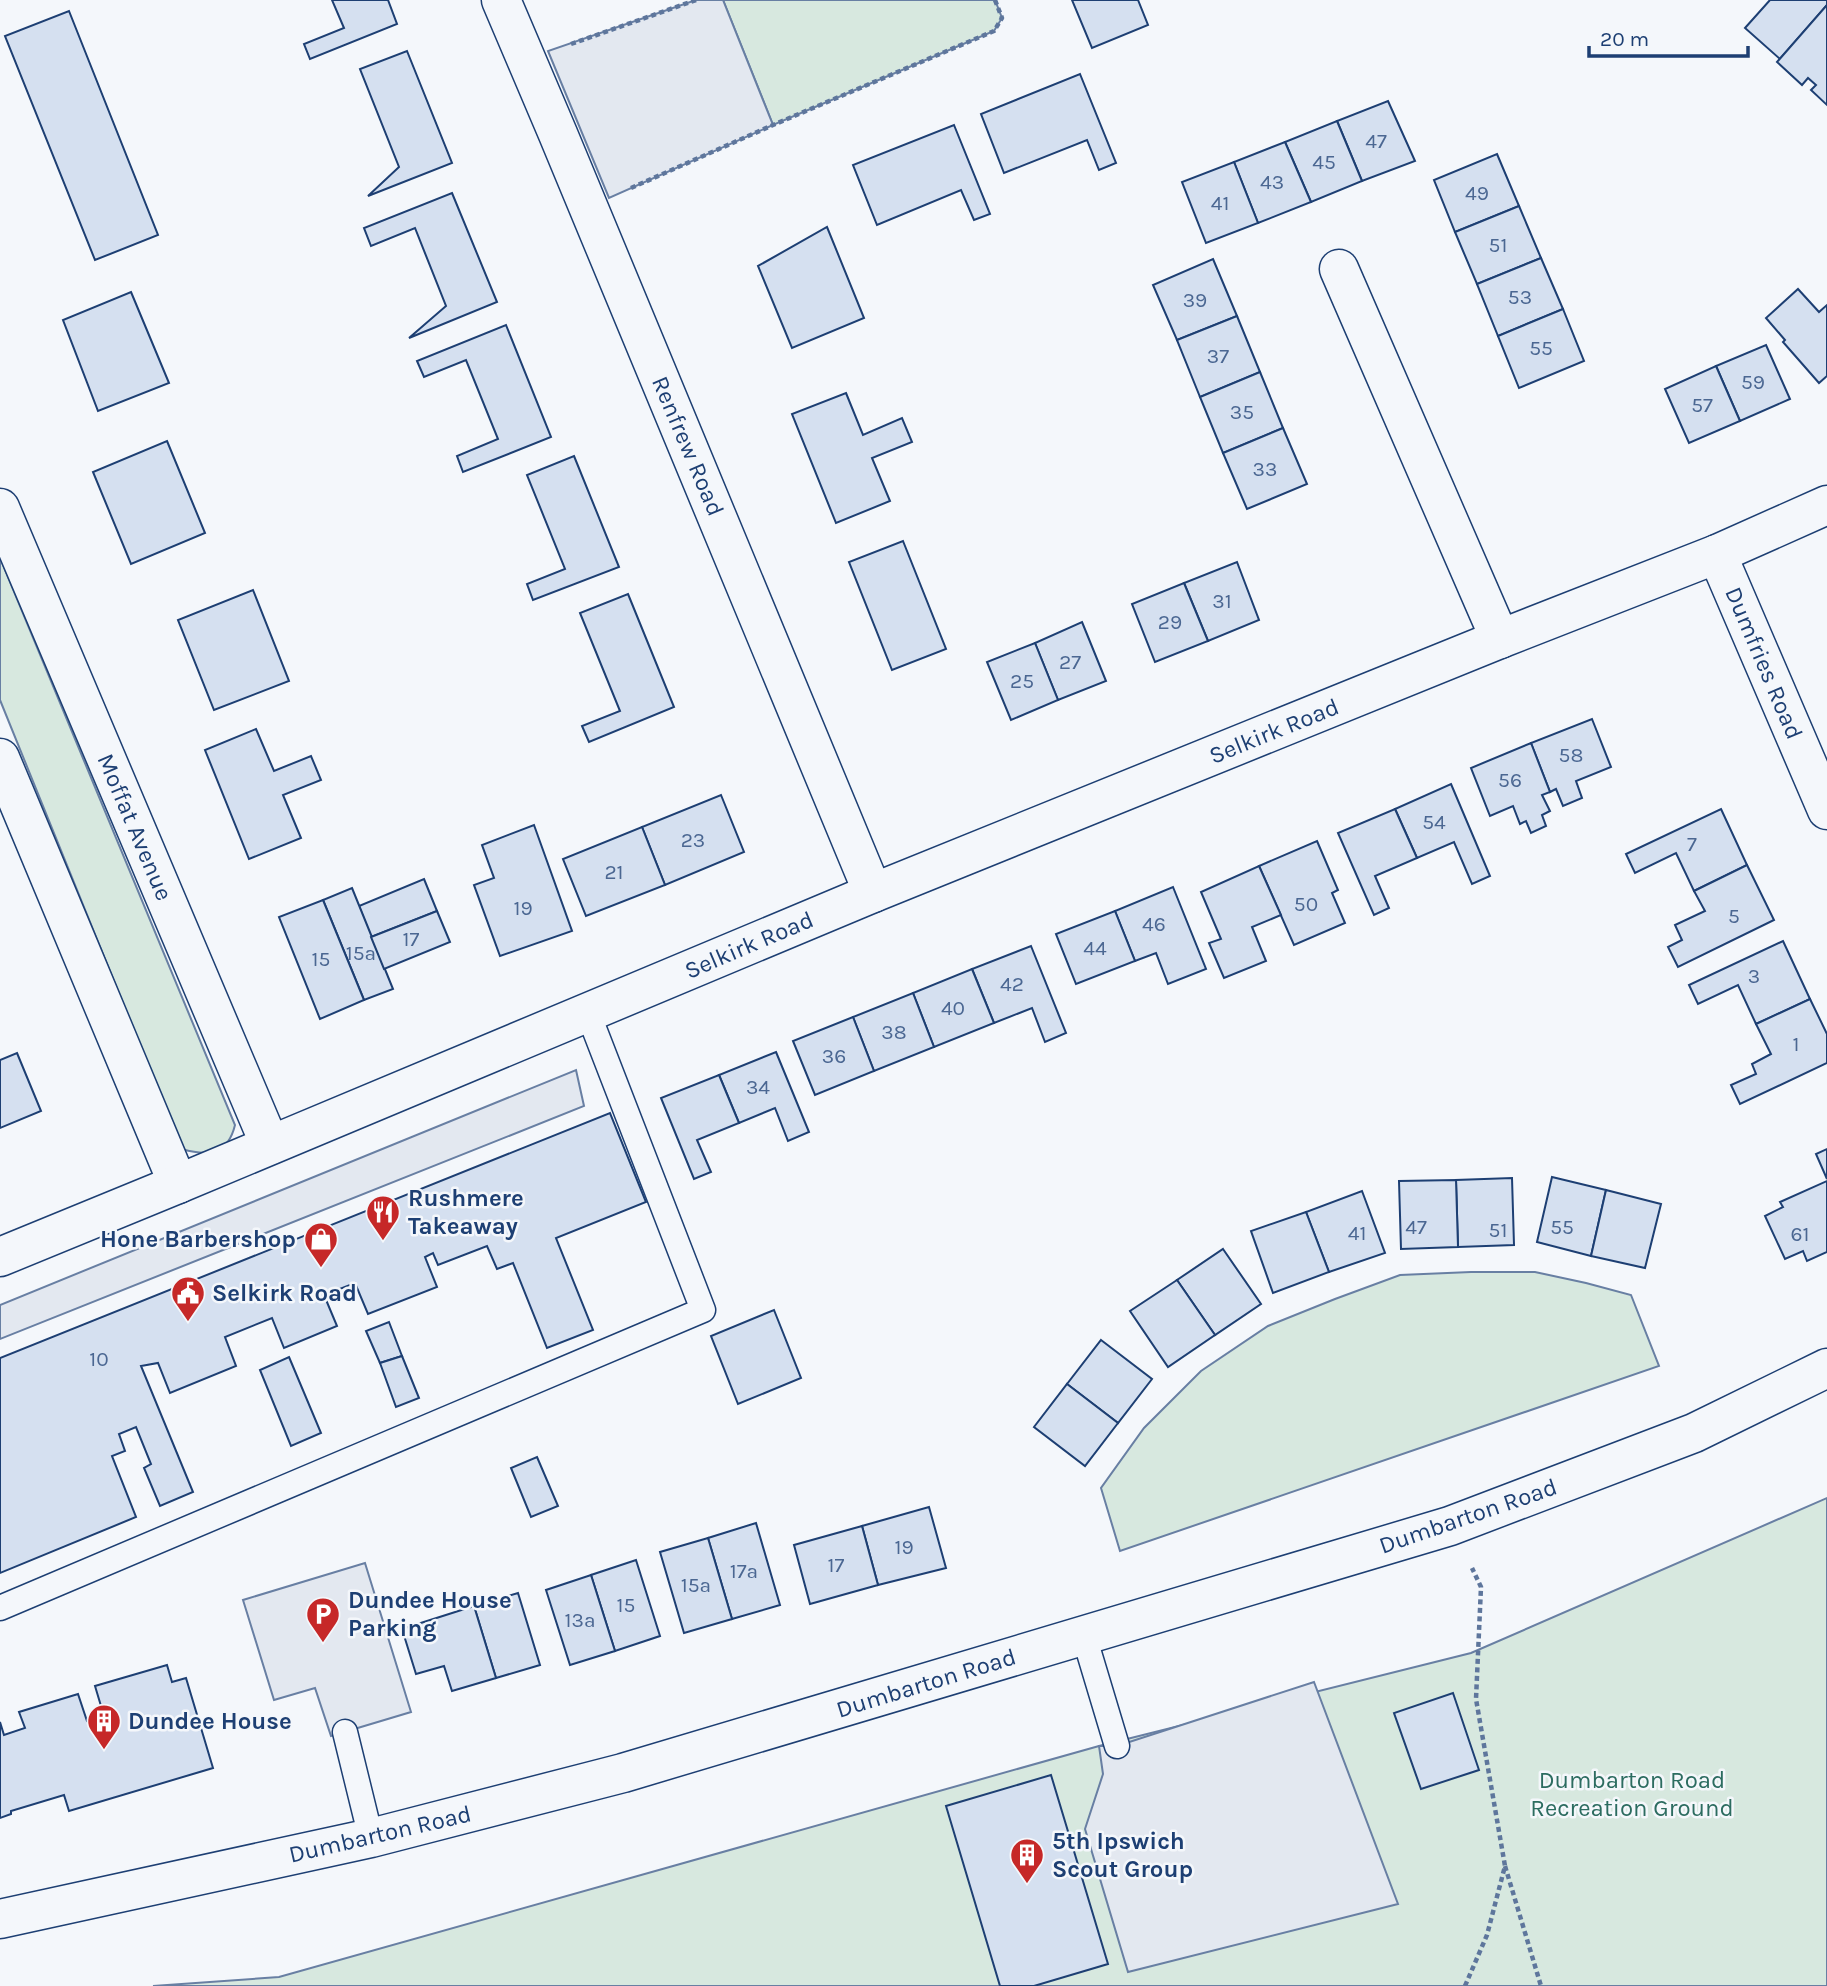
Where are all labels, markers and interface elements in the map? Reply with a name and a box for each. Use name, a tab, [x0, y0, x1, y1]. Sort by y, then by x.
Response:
scale bar	[1589, 14, 1748, 58]
text: 20 m	[1600, 27, 1649, 51]
house number: 47	[1365, 129, 1387, 153]
house number: 45	[1312, 150, 1336, 174]
house number: 43	[1260, 170, 1284, 194]
house number: 49	[1465, 181, 1489, 205]
house number: 41	[1211, 191, 1229, 215]
house number: 51	[1489, 233, 1507, 257]
house number: 53	[1508, 285, 1532, 309]
house number: 39	[1183, 288, 1207, 312]
house number: 55	[1529, 336, 1553, 360]
house number: 37	[1207, 344, 1229, 368]
house number: 59	[1741, 370, 1765, 394]
street label: Renfrew Road	[646, 372, 730, 520]
house number: 57	[1691, 393, 1713, 417]
house number: 35	[1230, 400, 1254, 424]
house number: 33	[1253, 457, 1277, 481]
street label: Dumfries Road	[1719, 583, 1809, 743]
house number: 31	[1212, 589, 1232, 613]
house number: 29	[1158, 610, 1182, 634]
house number: 27	[1059, 650, 1081, 674]
house number: 25	[1010, 669, 1034, 693]
street label: Selkirk Road	[1205, 692, 1343, 770]
house number: 58	[1559, 743, 1583, 767]
street label: Moffat Avenue	[91, 749, 179, 905]
house number: 56	[1498, 768, 1522, 792]
house number: 54	[1422, 810, 1446, 834]
house number: 23	[681, 828, 705, 852]
house number: 7	[1687, 832, 1697, 856]
house number: 21	[604, 860, 624, 884]
house number: 50	[1294, 892, 1318, 916]
house number: 19	[513, 896, 533, 920]
house number: 5	[1728, 904, 1740, 928]
street label: Selkirk Road	[680, 905, 818, 985]
house number: 46	[1142, 912, 1166, 936]
house number: 17	[403, 927, 420, 951]
house number: 44	[1083, 936, 1107, 960]
house number: 15a	[346, 941, 376, 965]
house number: 15	[312, 947, 330, 971]
house number: 3	[1748, 964, 1760, 988]
house number: 42	[1000, 972, 1024, 996]
house number: 40	[941, 996, 965, 1020]
house number: 38	[881, 1020, 907, 1044]
house number: 1	[1793, 1032, 1799, 1056]
house number: 36	[822, 1044, 846, 1068]
house number: 34	[746, 1075, 770, 1099]
place label: Rushmere Takeaway	[408, 1184, 524, 1240]
restaurant icon: Rushmere Takeaway	[364, 1193, 402, 1242]
house number: 47	[1405, 1215, 1427, 1239]
house number: 55	[1550, 1215, 1574, 1239]
house number: 51	[1489, 1218, 1507, 1242]
shop icon: Hone Barbershop	[302, 1220, 340, 1269]
house number: 41	[1348, 1221, 1366, 1245]
house number: 61	[1791, 1222, 1809, 1246]
place label: Hone Barbershop	[100, 1225, 296, 1253]
public building icon: Selkirk Road	[169, 1274, 207, 1323]
place label: Selkirk Road	[212, 1279, 357, 1307]
house number: 10	[89, 1347, 109, 1371]
street label: Dumbarton Road	[1375, 1472, 1561, 1560]
house number: 19	[894, 1535, 914, 1559]
house number: 17	[828, 1553, 845, 1577]
house number: 17a	[730, 1559, 758, 1583]
house number: 15a	[681, 1573, 711, 1597]
place label: Dundee House Parking	[348, 1586, 512, 1642]
house number: 15	[617, 1593, 635, 1617]
parking icon: Dundee House Parking	[304, 1595, 342, 1644]
house number: 13a	[565, 1608, 595, 1632]
street label: Dumbarton Road	[833, 1642, 1019, 1724]
building icon: Dundee House	[85, 1702, 123, 1751]
place label: Dundee House	[128, 1707, 292, 1735]
park label: Dumbarton Road Recreation Ground	[1530, 1766, 1734, 1822]
street label: Dumbarton Road	[286, 1799, 474, 1869]
place label: 5th Ipswich Scout Group	[1052, 1827, 1193, 1883]
building icon: 5th Ipswich Scout Group	[1008, 1836, 1046, 1885]

